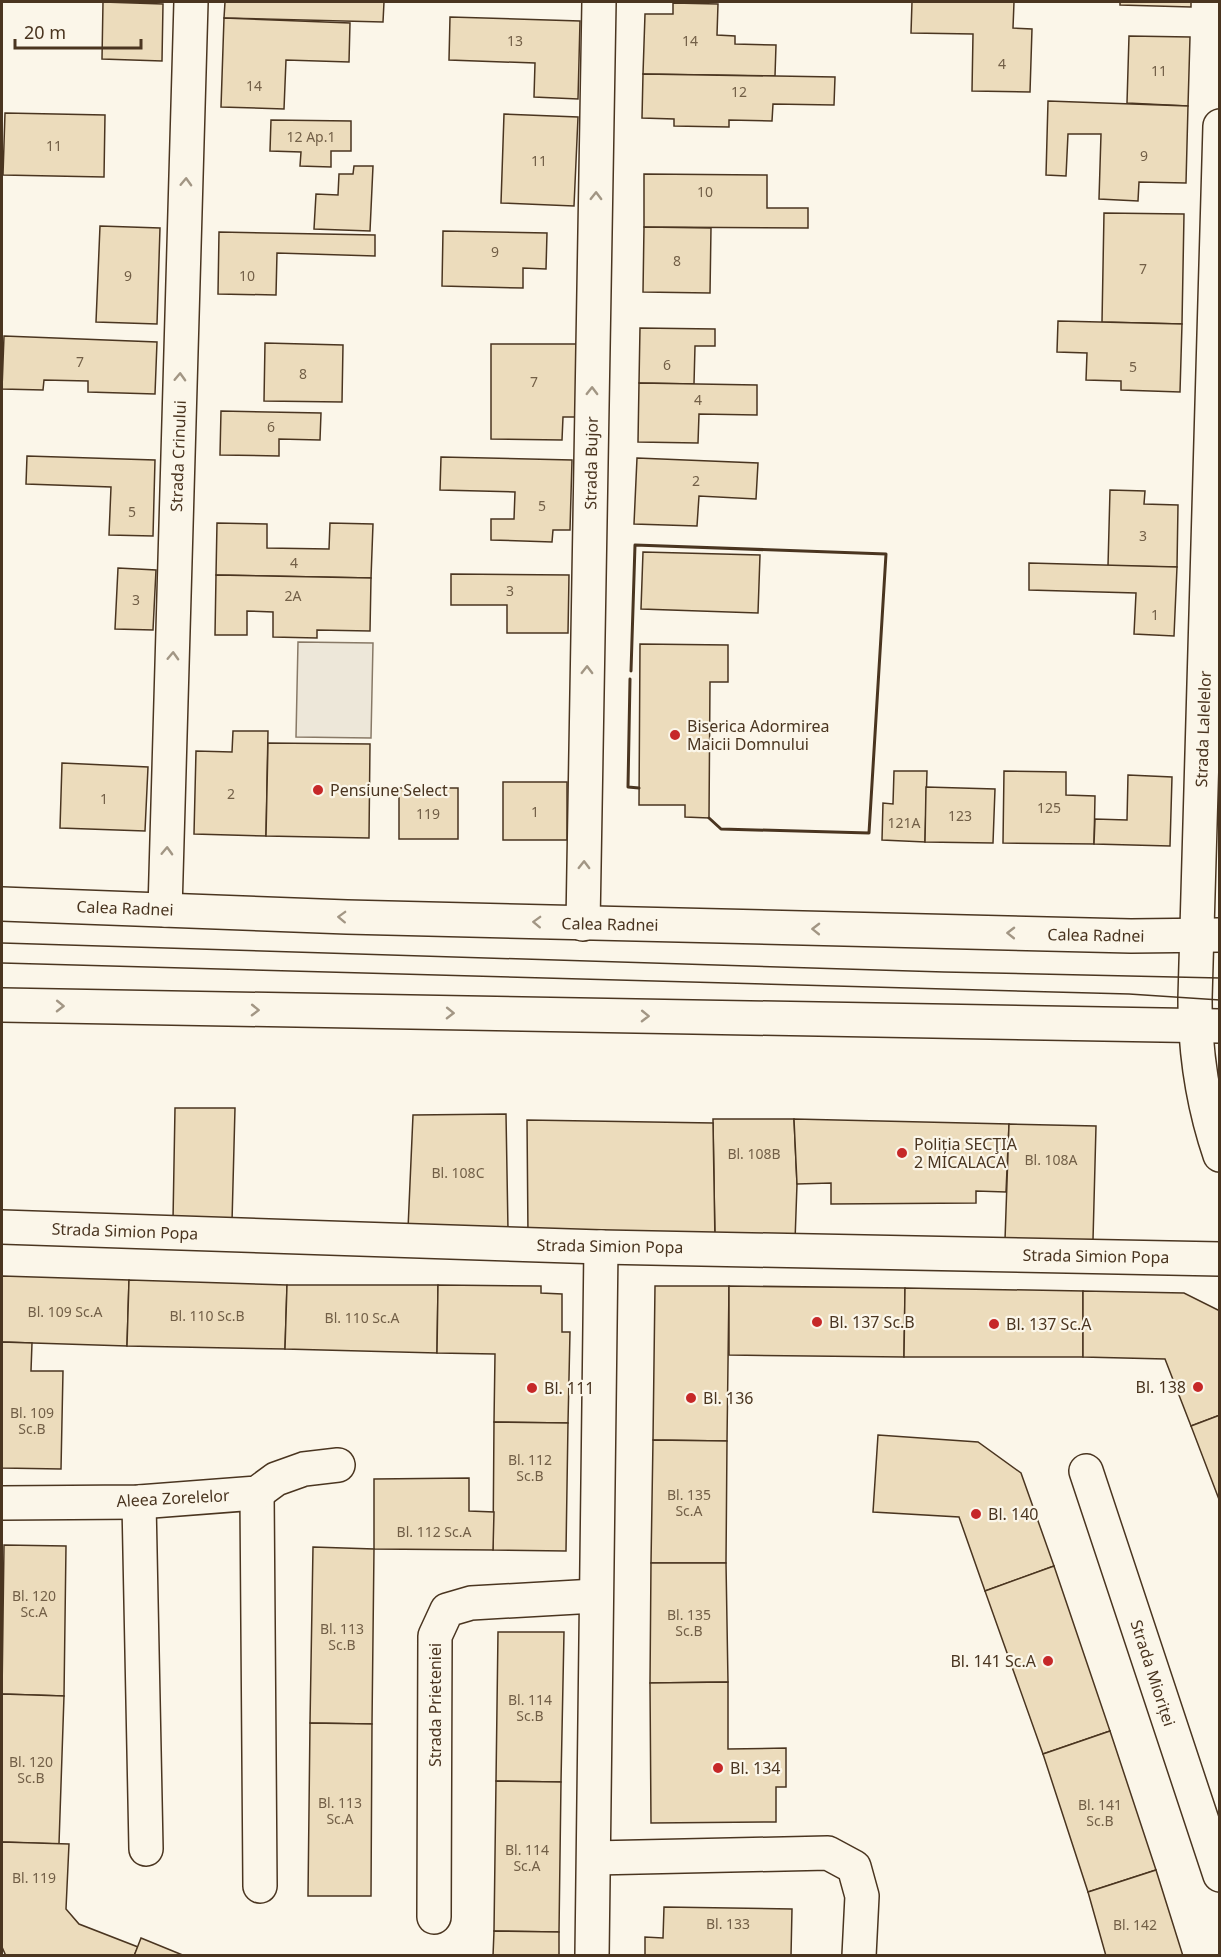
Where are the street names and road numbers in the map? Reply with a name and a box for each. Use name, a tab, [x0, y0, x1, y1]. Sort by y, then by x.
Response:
street label: Strada Crinului	[165, 400, 191, 512]
street label: Strada Bujor	[579, 416, 603, 510]
street label: Strada Lalelelor	[1190, 670, 1216, 788]
street label: Calea Radnei	[76, 895, 174, 921]
street label: Calea Radnei	[561, 912, 659, 936]
street label: Calea Radnei	[1047, 923, 1145, 947]
street label: Strada Simion Popa	[51, 1217, 199, 1245]
street label: Strada Simion Popa	[536, 1234, 684, 1258]
street label: Strada Simion Popa	[1022, 1244, 1170, 1268]
street label: Aleea Zorelelor	[116, 1484, 231, 1512]
street label: Strada Mioriței	[1125, 1617, 1181, 1729]
street label: Strada Prieteniei	[424, 1643, 446, 1767]

